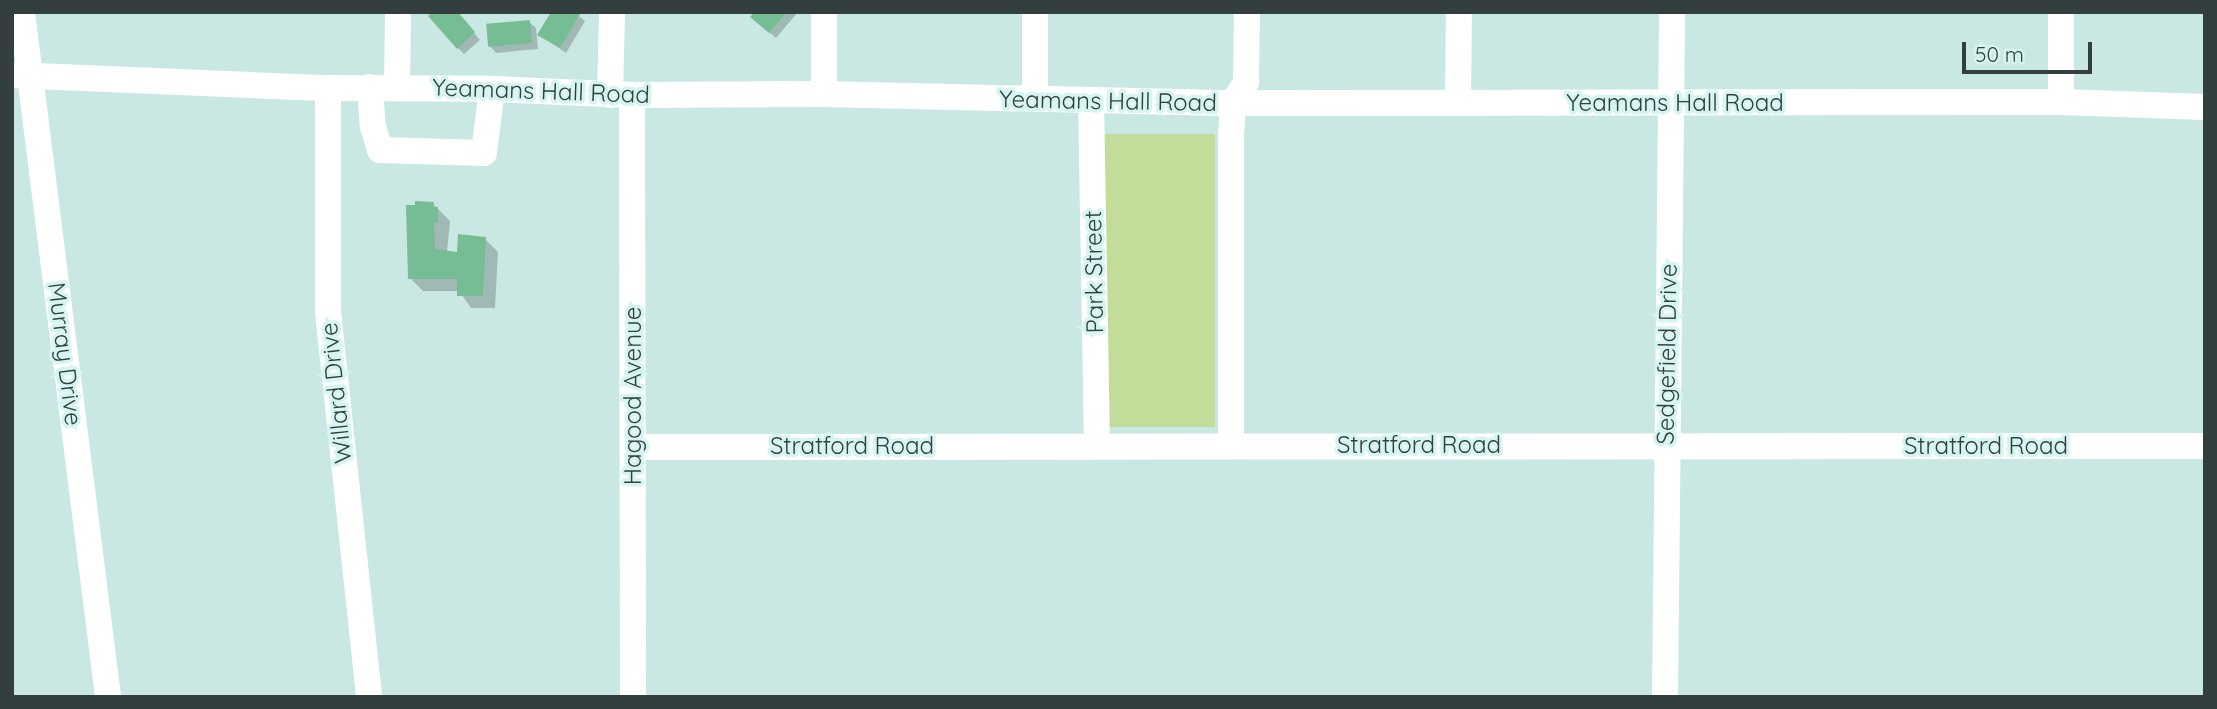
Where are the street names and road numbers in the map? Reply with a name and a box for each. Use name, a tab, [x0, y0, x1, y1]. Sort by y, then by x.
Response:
street label: Yeamans Hall Road	[432, 73, 650, 109]
street label: Yeamans Hall Road	[999, 85, 1217, 117]
street label: Yeamans Hall Road	[1566, 89, 1784, 117]
street label: Park Street	[1079, 210, 1109, 334]
street label: Sedgefield Drive	[1651, 263, 1683, 445]
street label: Murray Drive	[42, 281, 88, 427]
street label: Hagood Avenue	[619, 307, 647, 485]
street label: Willard Drive	[314, 321, 358, 465]
street label: Stratford Road	[1337, 431, 1501, 459]
street label: Stratford Road	[770, 432, 934, 460]
street label: Stratford Road	[1904, 432, 2068, 460]

